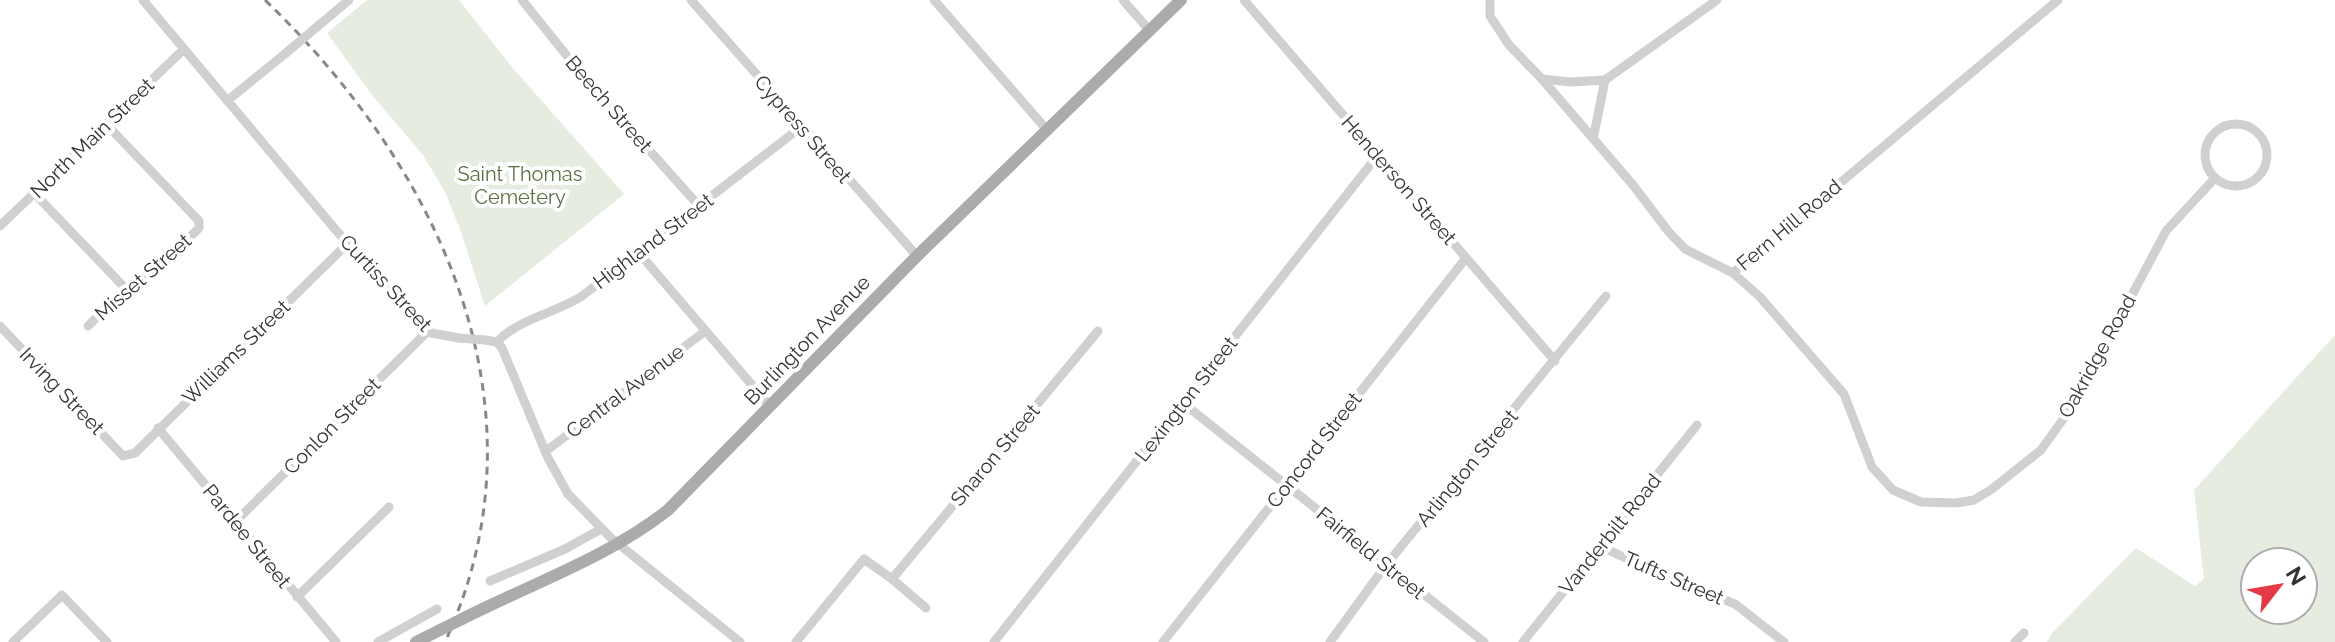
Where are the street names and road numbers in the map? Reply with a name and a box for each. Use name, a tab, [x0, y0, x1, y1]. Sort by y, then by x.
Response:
street label: Beech Street	[561, 51, 658, 157]
street label: Cypress Street	[750, 70, 857, 188]
street label: North Main Street	[25, 73, 159, 203]
street label: Henderson Street	[1336, 111, 1462, 250]
street label: Fern Hill Road	[1732, 174, 1846, 276]
street label: Highland Street	[588, 188, 718, 294]
street label: Misset Street	[90, 228, 196, 325]
street label: Curtiss Street	[335, 230, 437, 337]
street label: Burlington Avenue	[739, 270, 875, 410]
street label: Oakridge Road	[2053, 290, 2141, 422]
street label: Williams Street	[177, 295, 295, 409]
street label: Lexington Street	[1130, 332, 1242, 466]
street label: Central Avenue	[561, 339, 689, 443]
street label: Irving Street	[15, 343, 110, 440]
street label: Conlon Street	[279, 372, 386, 479]
street label: Concord Street	[1262, 387, 1367, 512]
street label: Sharon Street	[945, 399, 1045, 511]
street label: Arlington Street	[1411, 405, 1523, 531]
street label: Vanderbilt Road	[1554, 469, 1666, 599]
street label: Pardee Street	[198, 479, 296, 593]
street label: Fairfield Street	[1312, 502, 1430, 604]
street label: Tufts Street	[1621, 546, 1728, 610]

